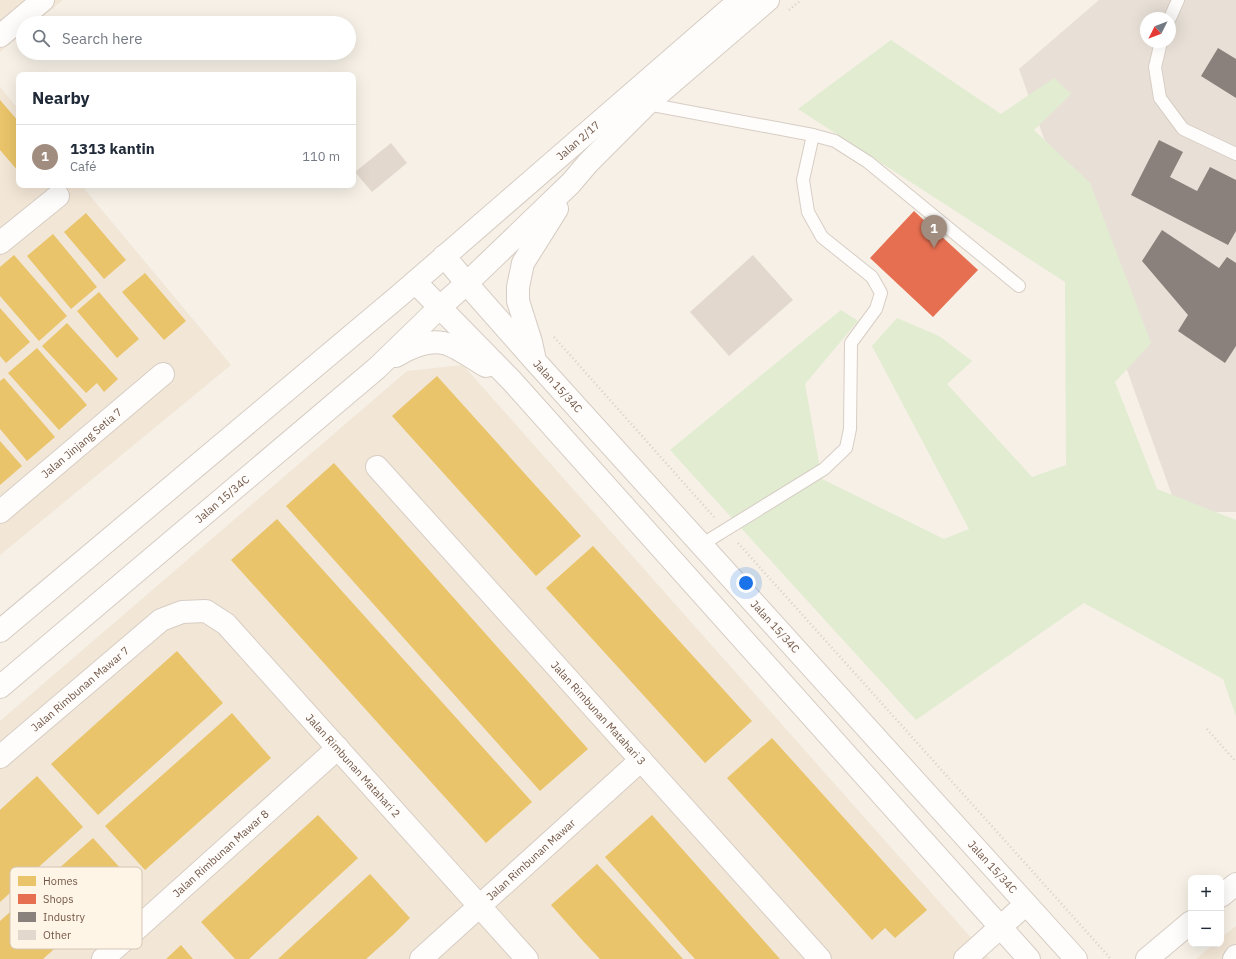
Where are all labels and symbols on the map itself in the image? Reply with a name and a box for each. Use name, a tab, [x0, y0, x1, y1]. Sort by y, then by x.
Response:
north arrow	[1140, 12, 1176, 48]
street label: Jalan 2/17	[553, 118, 603, 163]
pin: 1	[921, 215, 947, 248]
street label: Jalan 15/34C	[530, 357, 586, 416]
street label: Jalan Jinjang Setia 7	[38, 405, 125, 481]
street label: Jalan 15/34C	[192, 472, 252, 526]
your location	[736, 573, 756, 593]
street label: Jalan 15/34C	[748, 597, 803, 656]
street label: Jalan Rimbunan Mawar 7	[28, 643, 132, 735]
street label: Jalan Rimbunan Matahari 3	[548, 658, 649, 768]
street label: Jalan Rimbunan Matahari 2	[303, 711, 403, 820]
street label: Jalan Rimbunan Mawar 8	[170, 807, 272, 900]
street label: Jalan Rimbunan Mawar	[483, 816, 578, 904]
street label: Jalan 15/34C	[965, 837, 1020, 896]
legend	[10, 867, 142, 949]
text: Homes	[43, 874, 78, 888]
text: Shops	[43, 892, 74, 906]
text: Industry	[43, 910, 86, 924]
text: Other	[43, 928, 71, 942]

